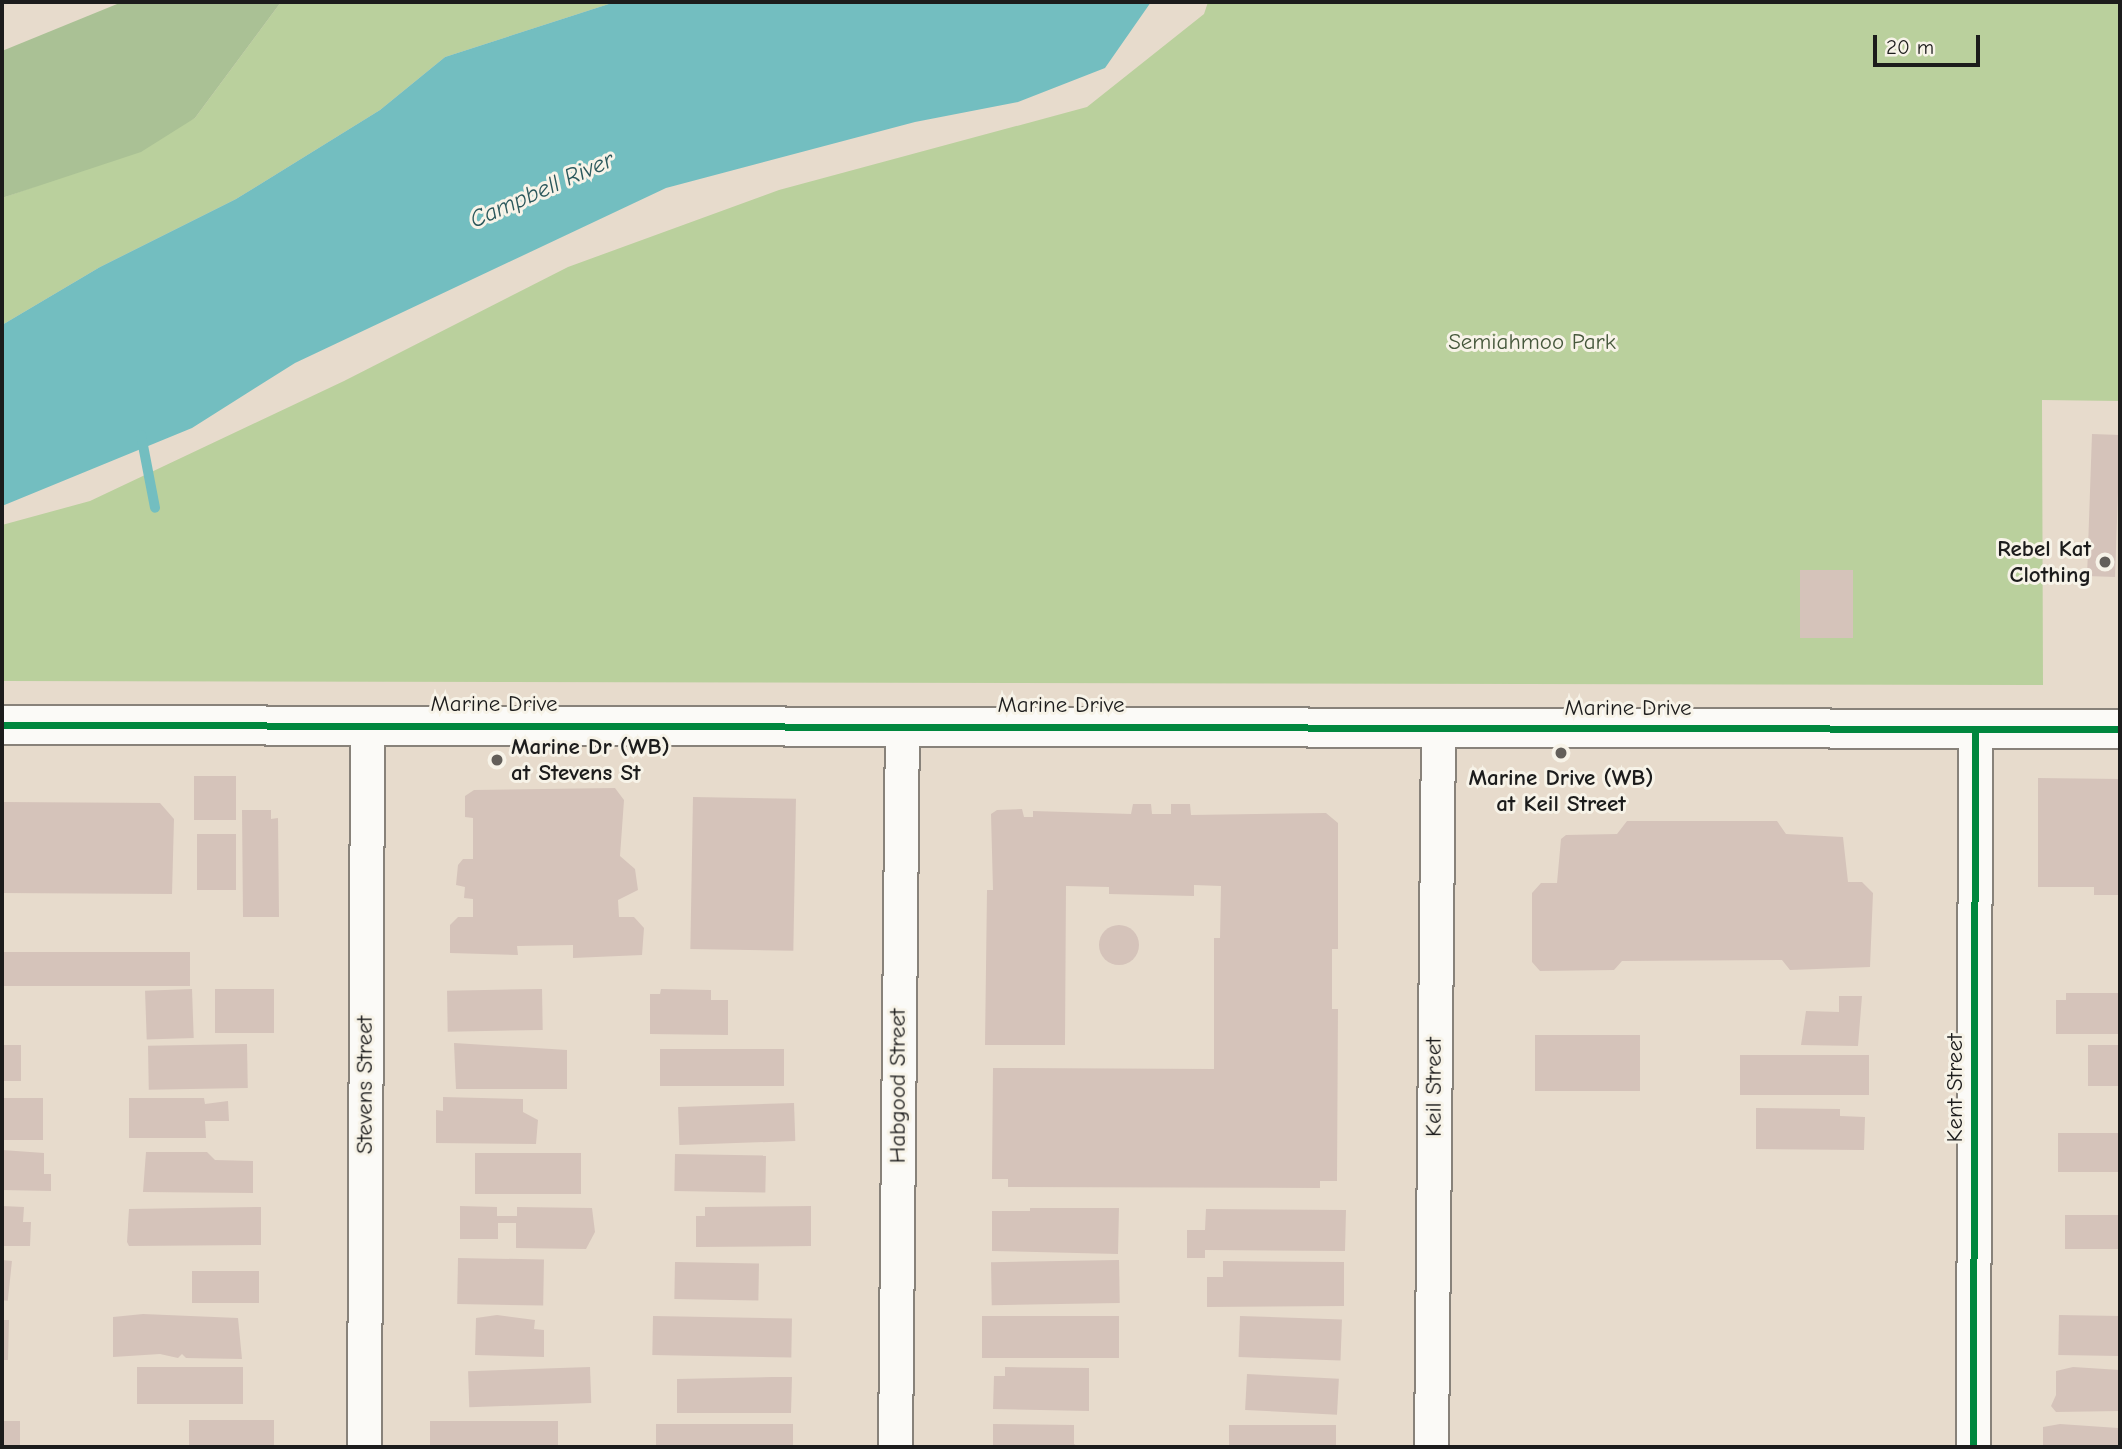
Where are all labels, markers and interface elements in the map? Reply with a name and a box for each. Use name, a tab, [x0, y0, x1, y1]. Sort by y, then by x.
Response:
scale bar	[1877, 21, 1984, 65]
text: 20 m	[1886, 35, 1934, 59]
water label: Campbell River	[466, 145, 618, 235]
park label: Semiahmoo Park	[1448, 328, 1616, 356]
place label: Rebel Kat Clothing	[1997, 535, 2091, 589]
marker: Rebel Kat Clothing	[2097, 554, 2113, 570]
street label: Marine Drive	[431, 690, 557, 718]
street label: Marine Drive	[998, 691, 1124, 719]
street label: Marine Drive	[1565, 694, 1691, 722]
place label: Marine Dr (WB) at Stevens St	[511, 733, 670, 787]
marker: Marine Drive (WB) at Keil Street	[1553, 745, 1569, 761]
marker: Marine Dr (WB) at Stevens St	[489, 752, 505, 768]
place label: Marine Drive (WB) at Keil Street	[1468, 764, 1654, 818]
street label: Habgood Street	[884, 1009, 912, 1163]
street label: Stevens Street	[351, 1016, 379, 1154]
street label: Kent Street	[1941, 1034, 1969, 1142]
street label: Keil Street	[1420, 1037, 1448, 1137]

